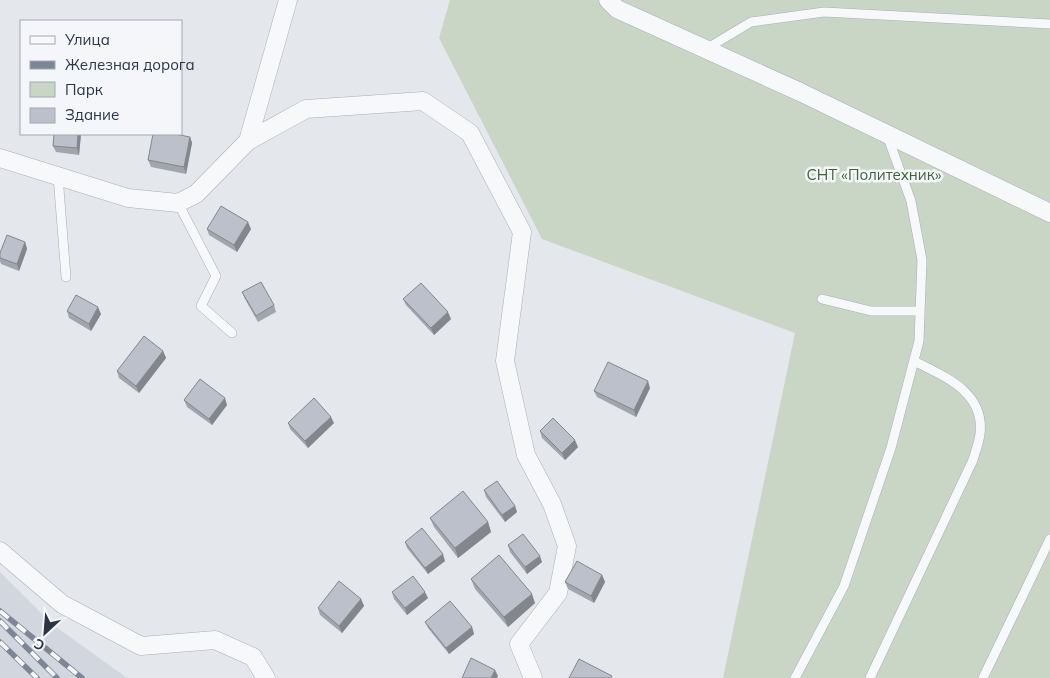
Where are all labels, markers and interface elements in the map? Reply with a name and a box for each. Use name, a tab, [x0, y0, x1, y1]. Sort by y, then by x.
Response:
legend	[20, 20, 182, 135]
text: Улица	[64, 30, 110, 49]
text: Железная дорога	[65, 55, 195, 74]
text: Парк	[65, 80, 104, 99]
text: Здание	[65, 105, 119, 124]
park label: СНТ «Политехник»	[807, 165, 942, 184]
north arrow	[20, 608, 70, 658]
text: С	[31, 634, 48, 655]

